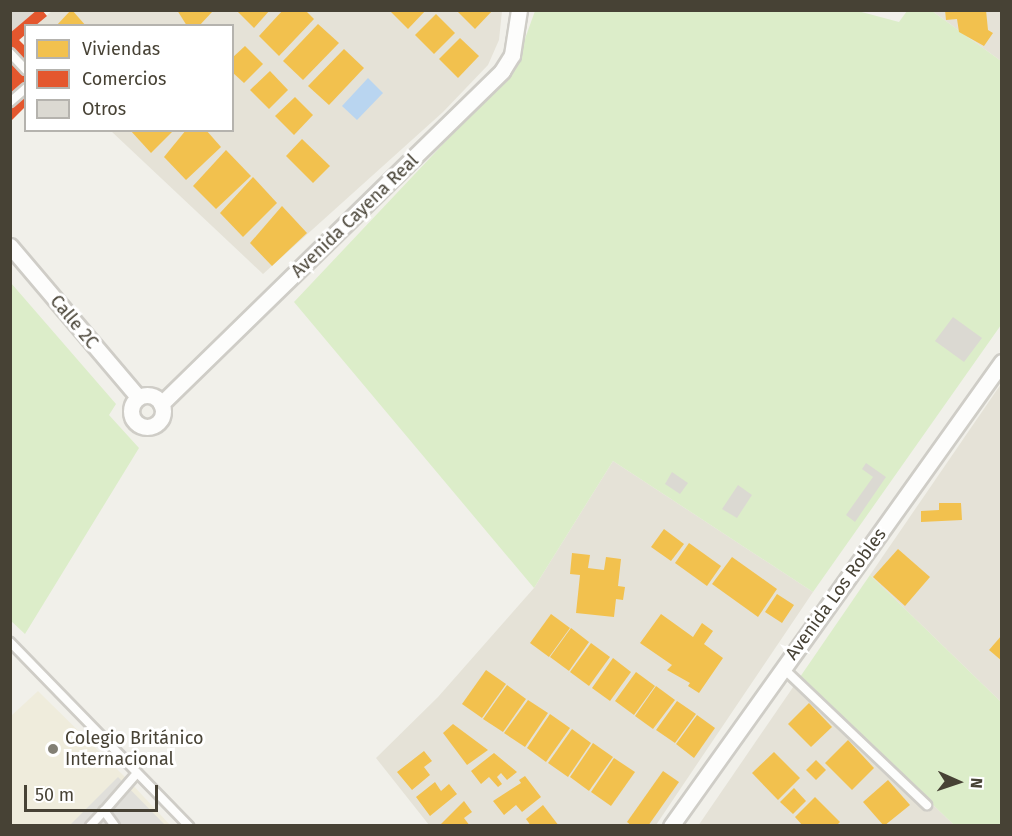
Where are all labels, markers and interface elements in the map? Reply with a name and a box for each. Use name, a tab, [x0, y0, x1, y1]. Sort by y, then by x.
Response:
legend	[24, 24, 234, 132]
text: Viviendas	[82, 38, 160, 60]
text: Comercios	[82, 68, 166, 90]
text: Otros	[82, 98, 126, 120]
street label: Avenida Cayena Real	[287, 150, 423, 282]
street label: Calle 2C	[45, 291, 103, 353]
street label: Avenida Los Robles	[781, 524, 891, 664]
place label: Colegio Británico Internacional	[65, 728, 203, 771]
marker: Colegio Británico Internacional	[46, 742, 60, 756]
north arrow	[928, 752, 988, 812]
scale bar	[27, 773, 160, 811]
text: N	[967, 777, 986, 789]
text: 50 m	[35, 784, 74, 806]

